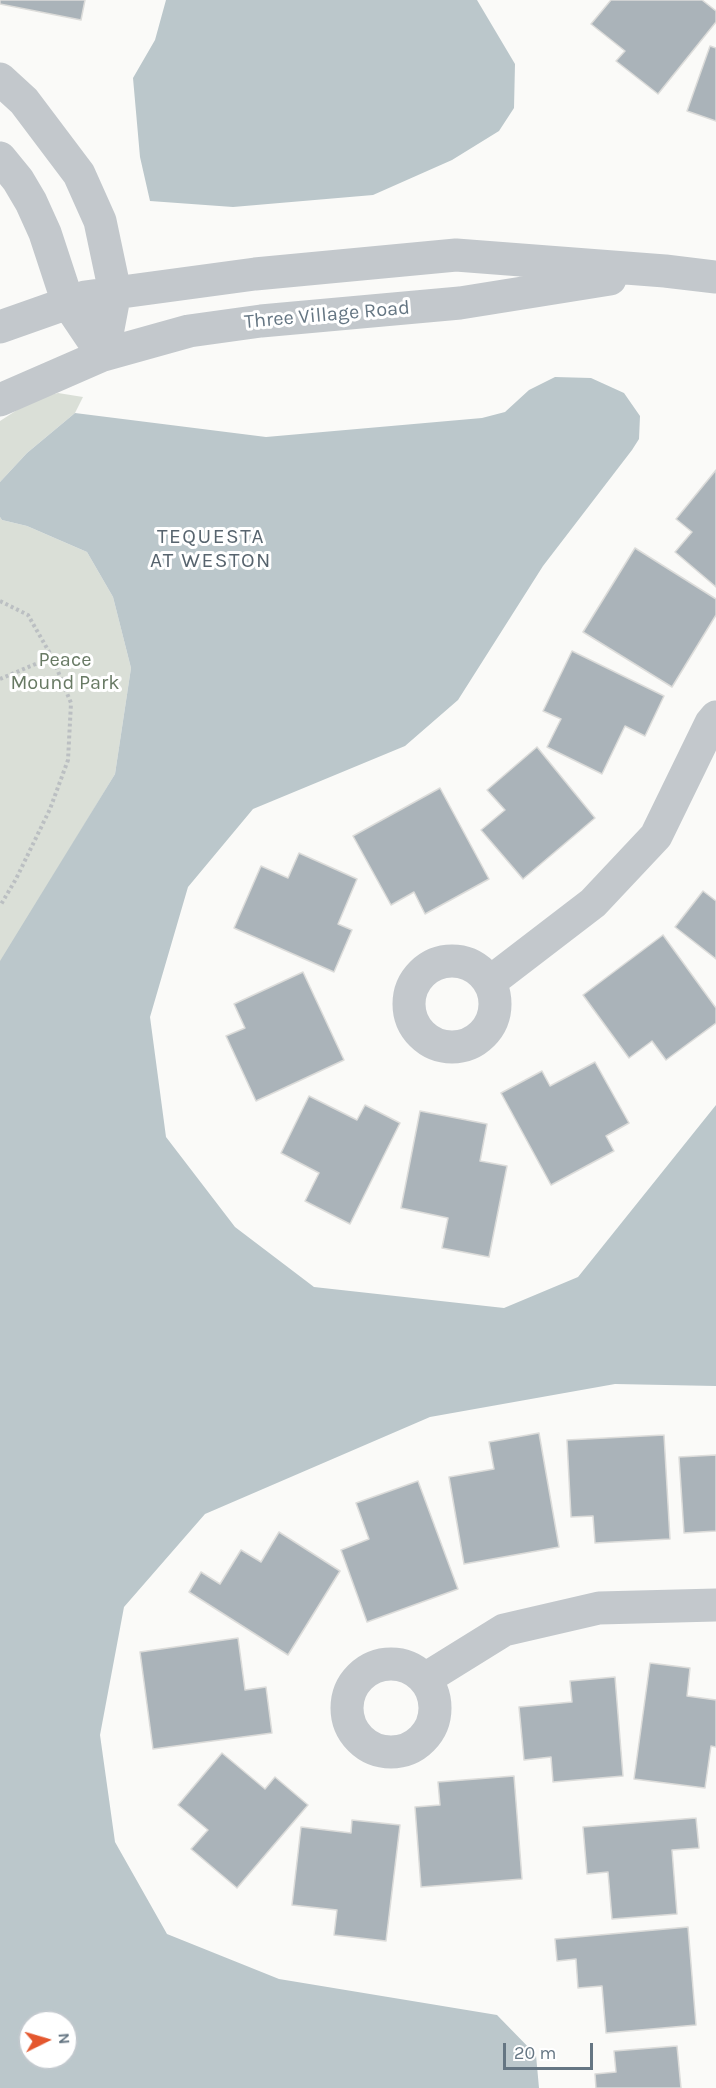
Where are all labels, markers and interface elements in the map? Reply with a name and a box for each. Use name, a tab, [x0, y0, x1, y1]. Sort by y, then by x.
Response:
street label: Three Village Road	[243, 296, 411, 334]
district label: TEQUESTA AT WESTON	[150, 524, 272, 574]
park label: Peace Mound Park	[10, 648, 120, 695]
north arrow	[18, 2010, 78, 2070]
scale bar	[506, 2031, 596, 2069]
text: N	[54, 2032, 74, 2045]
text: 20 m	[514, 2042, 556, 2064]

